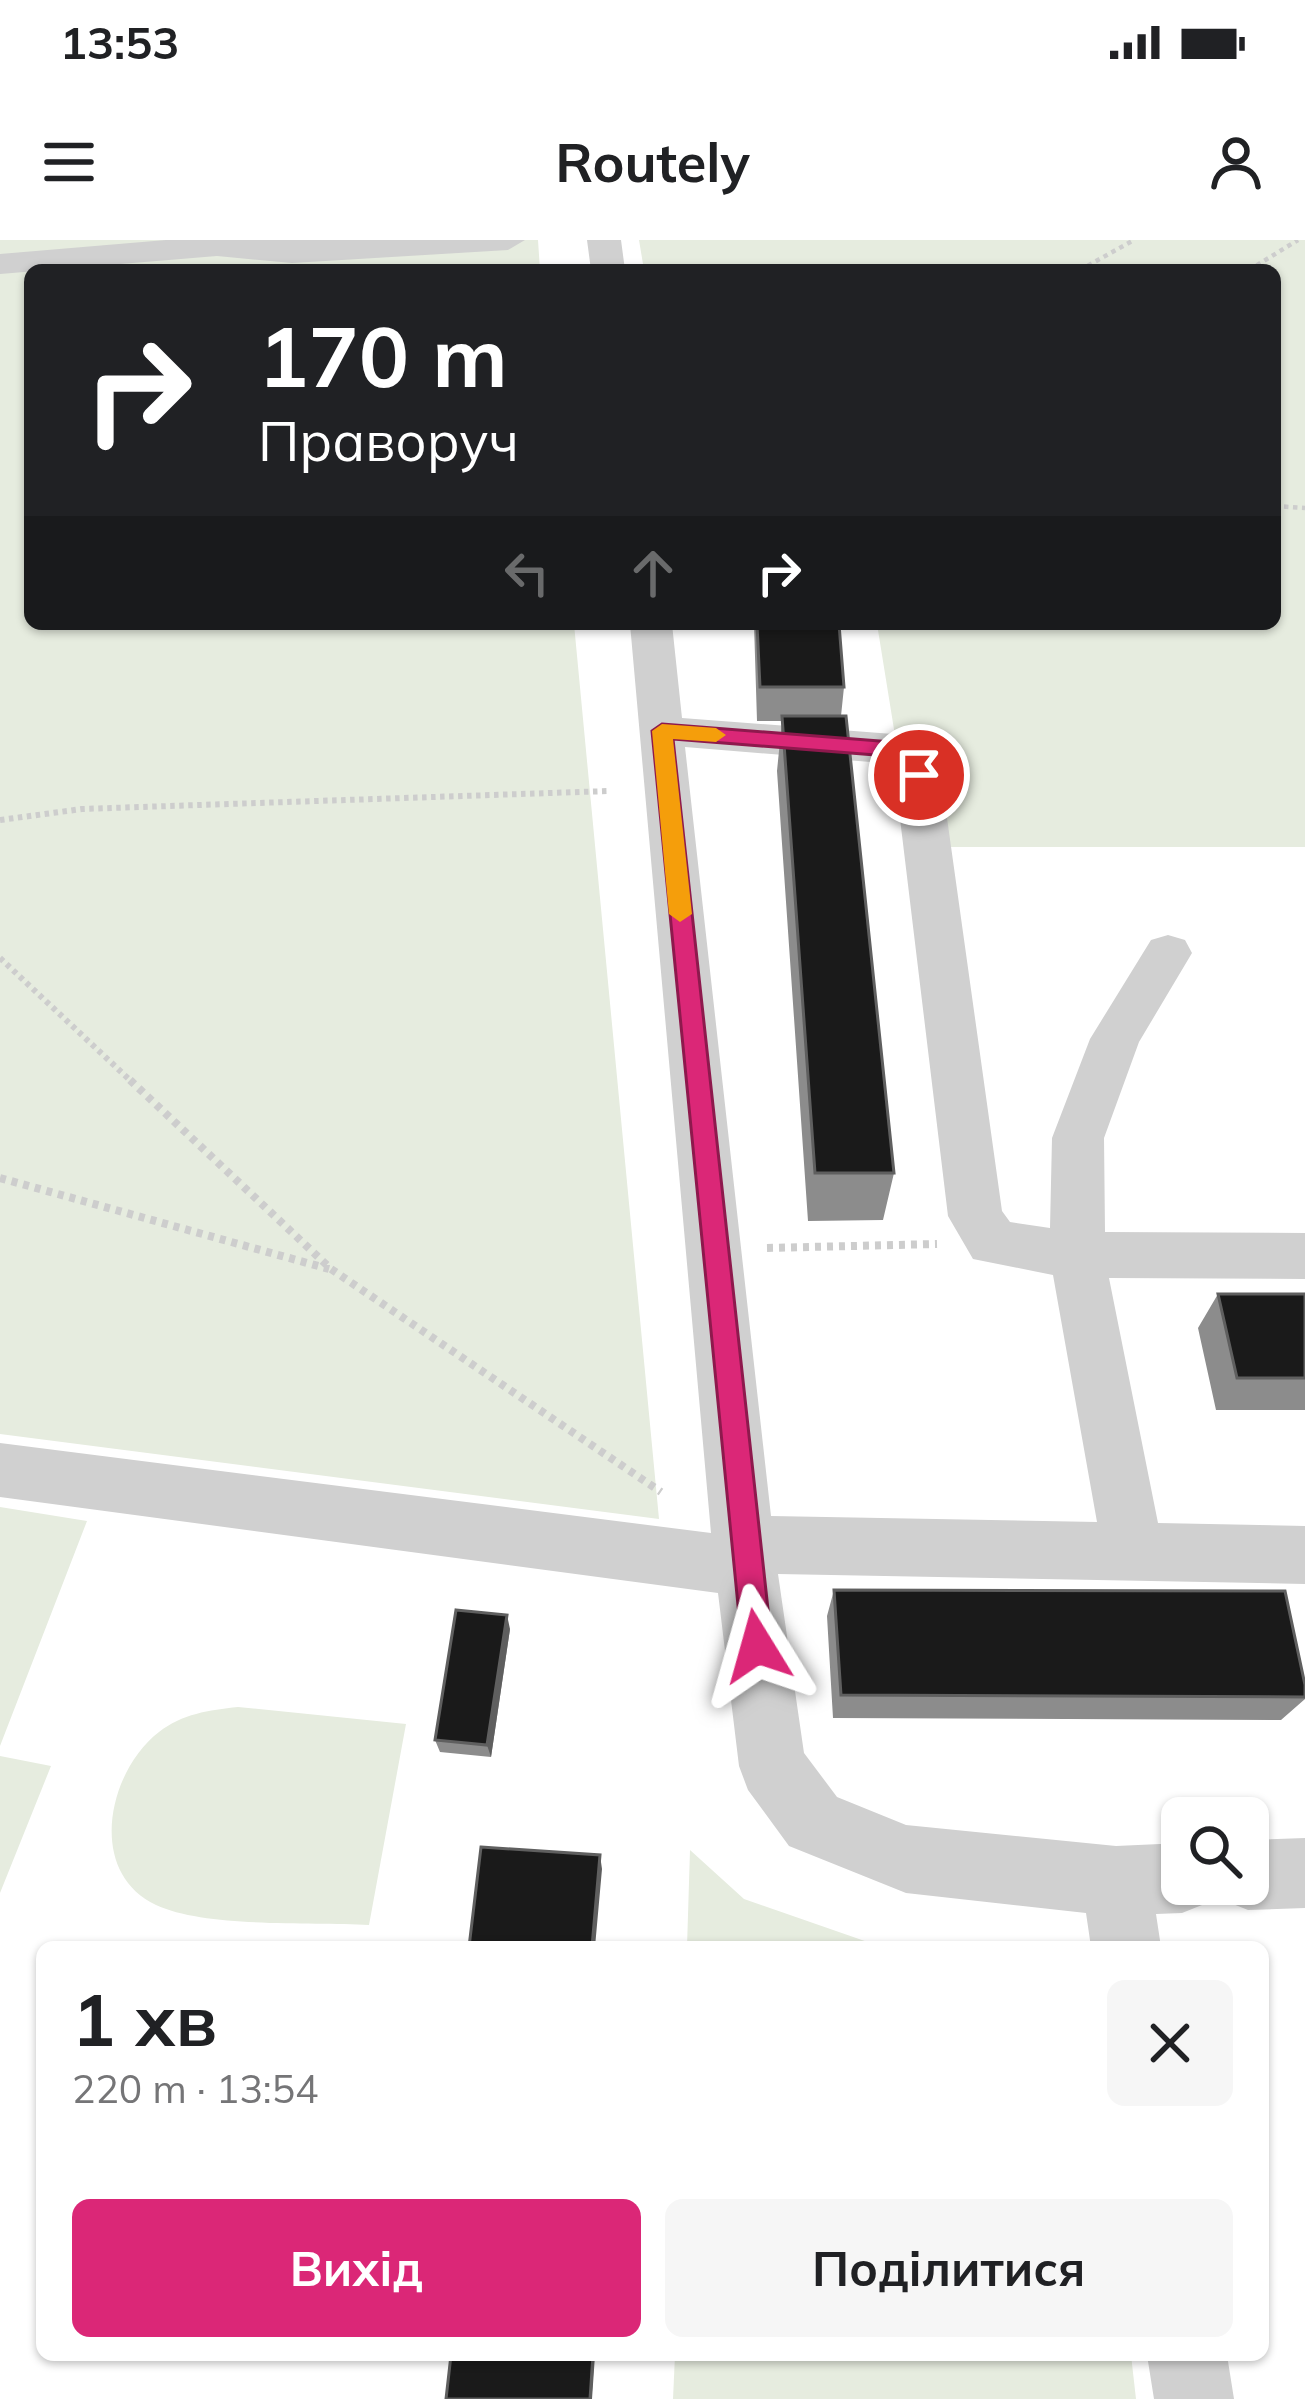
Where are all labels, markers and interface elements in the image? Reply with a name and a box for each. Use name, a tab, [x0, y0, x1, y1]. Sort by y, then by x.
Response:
text: 13:53	[60, 14, 179, 70]
text: Routely	[555, 128, 750, 196]
icon: menu	[36, 129, 102, 195]
icon: person	[1203, 129, 1269, 195]
text: 170 m	[258, 303, 508, 408]
icon: right	[60, 312, 216, 468]
text: Праворуч	[258, 407, 519, 475]
icon: left	[494, 540, 560, 606]
icon: ahead	[620, 540, 686, 606]
icon: right	[746, 540, 812, 606]
pin	[868, 724, 970, 826]
icon: arrive	[886, 742, 952, 808]
position arrow	[694, 1583, 820, 1709]
map controls	[1161, 1797, 1269, 1905]
button: search	[1161, 1797, 1269, 1905]
text: 1 хв	[72, 1974, 217, 2064]
button: close	[1107, 1980, 1233, 2106]
text: 220 m · 13:54	[72, 2064, 318, 2113]
button: Вихід	[72, 2199, 641, 2337]
button: Поділитися	[665, 2199, 1233, 2337]

